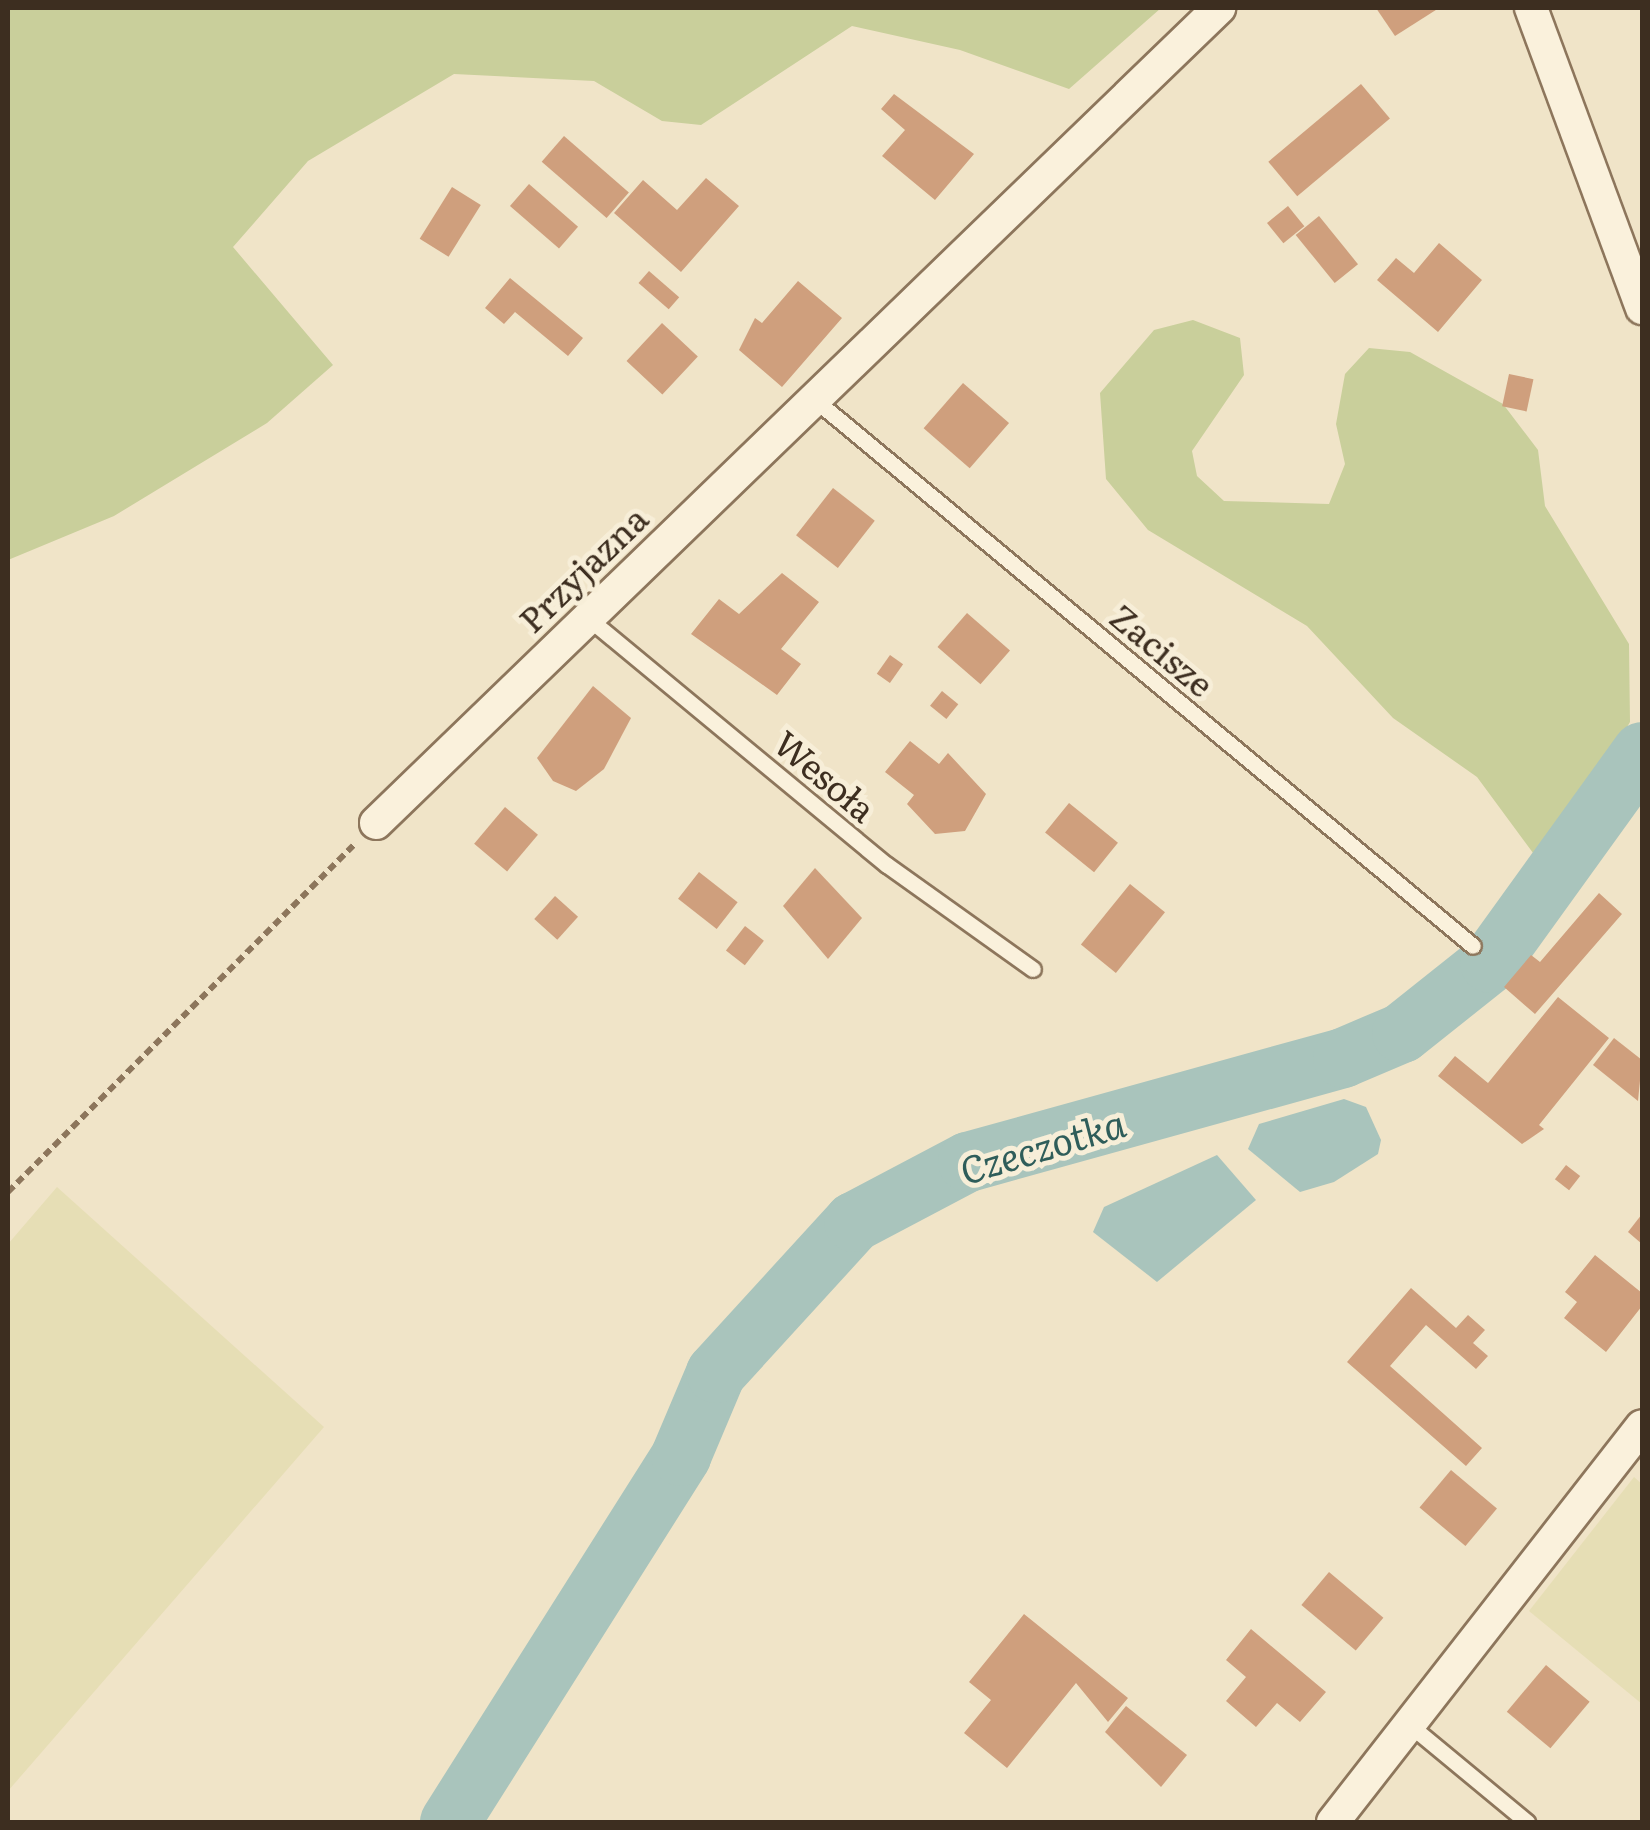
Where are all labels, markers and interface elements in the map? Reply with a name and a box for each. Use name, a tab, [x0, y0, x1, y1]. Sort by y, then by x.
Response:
street label: Przyjazna	[509, 496, 655, 640]
street label: Zacisze	[1103, 594, 1223, 704]
street label: Wesoła	[767, 721, 885, 829]
water label: Czeczotka	[954, 1098, 1130, 1192]

